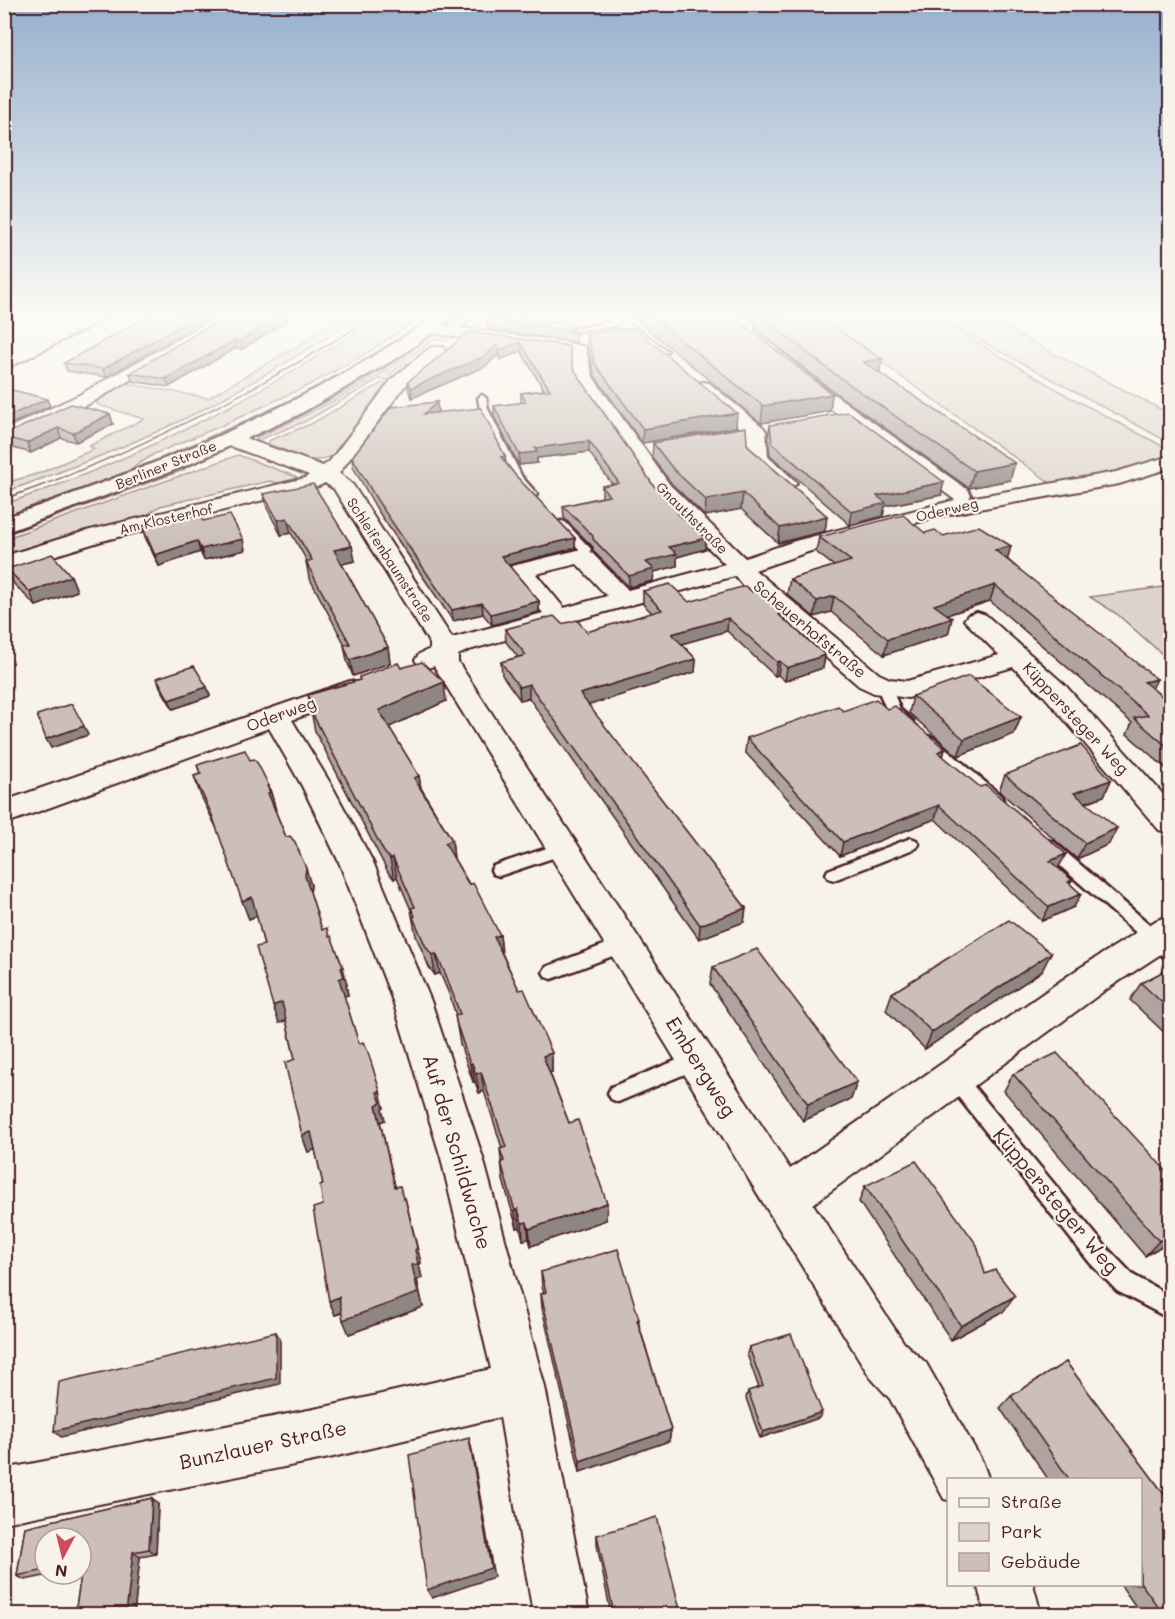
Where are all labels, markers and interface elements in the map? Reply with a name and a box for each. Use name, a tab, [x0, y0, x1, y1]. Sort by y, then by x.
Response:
street label: Berliner Straße	[112, 436, 219, 493]
street label: Gnauthstraße	[652, 477, 733, 558]
street label: Oderweg	[914, 493, 980, 526]
street label: Schleifenbaumstraße	[343, 494, 438, 626]
street label: Am Klosterhof	[117, 498, 215, 539]
street label: Scheuerhofstraße	[749, 575, 871, 682]
street label: Küppersteger Weg	[1019, 657, 1134, 778]
street label: Oderweg	[243, 691, 318, 736]
street label: Embergweg	[661, 1011, 743, 1122]
street label: Auf der Schildwache	[418, 1051, 498, 1252]
street label: Küppersteger Weg	[988, 1122, 1126, 1279]
street label: Bunzlauer Straße	[177, 1414, 349, 1474]
legend	[947, 1478, 1142, 1586]
text: Straße	[1001, 1489, 1062, 1513]
text: Park	[1001, 1519, 1042, 1543]
north arrow	[33, 1526, 93, 1586]
text: Gebäude	[1001, 1549, 1081, 1573]
text: N	[54, 1560, 68, 1583]

